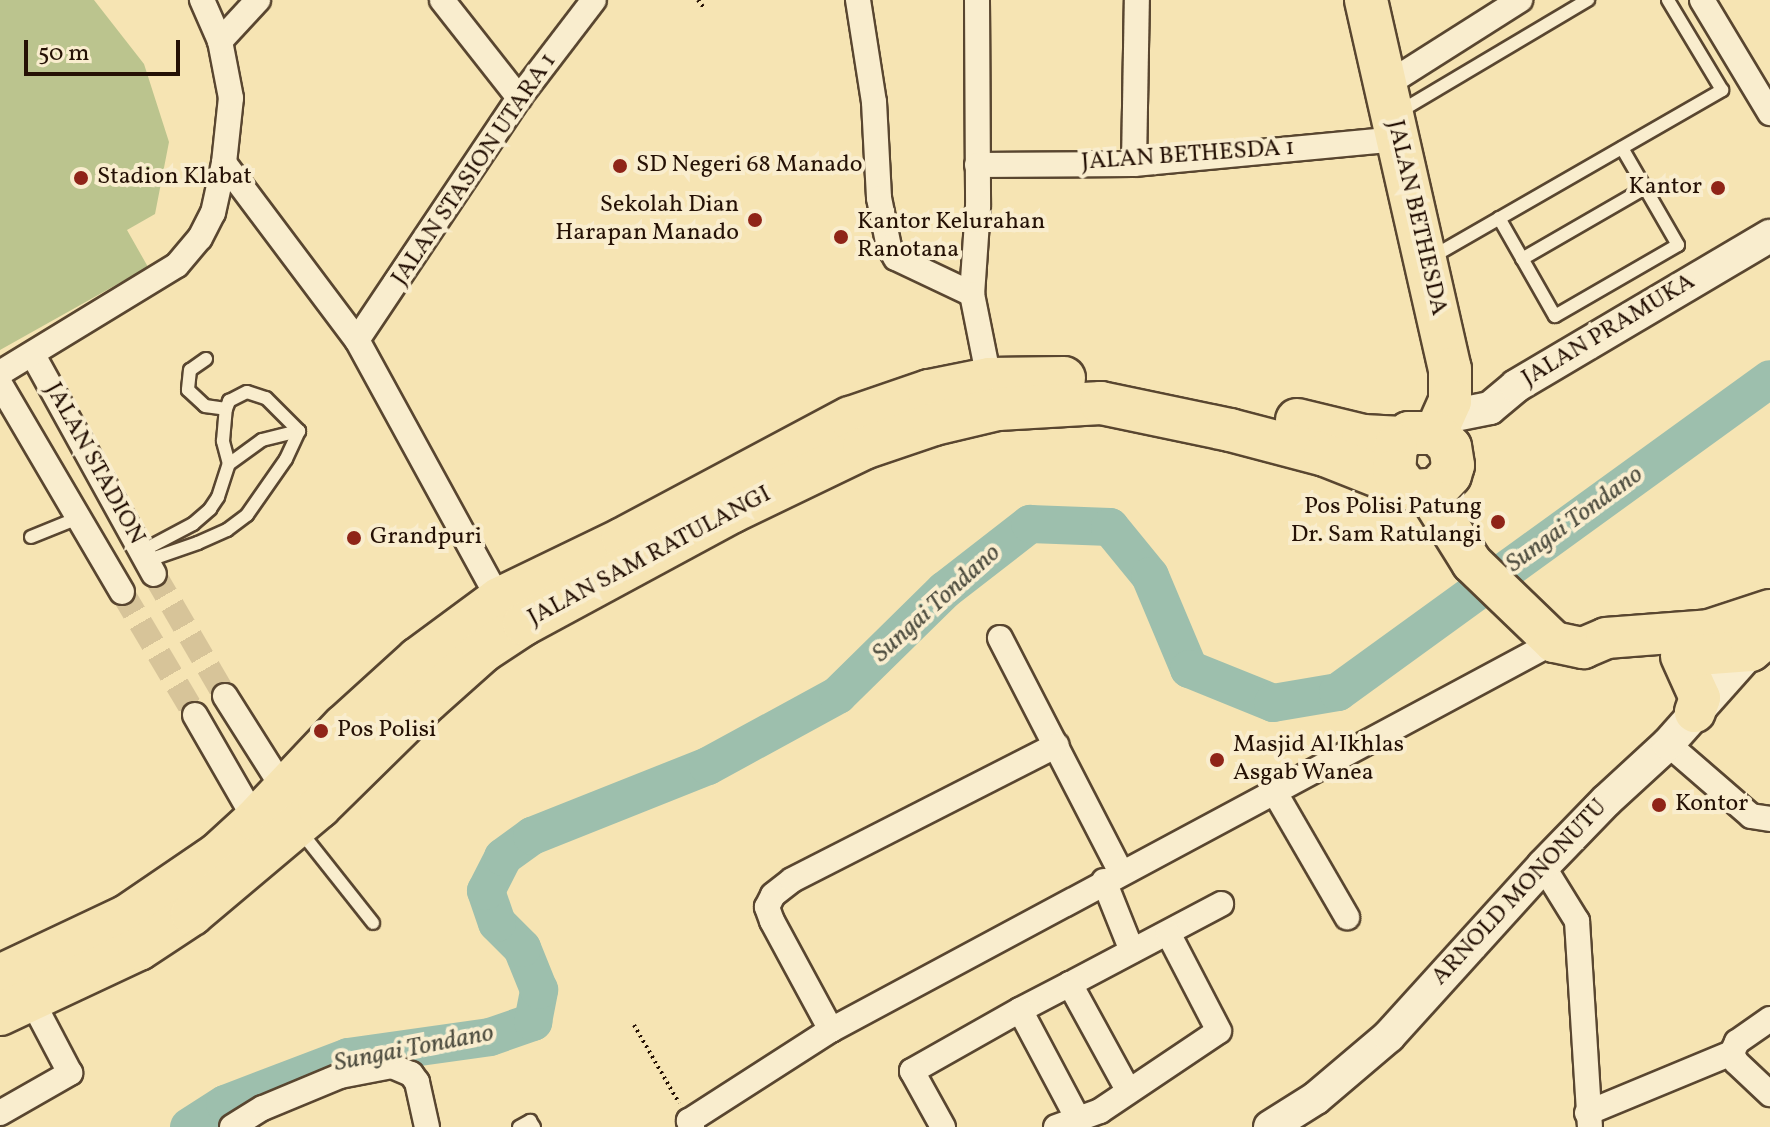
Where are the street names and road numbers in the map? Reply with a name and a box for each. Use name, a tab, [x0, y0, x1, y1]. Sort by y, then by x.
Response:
street label: JALAN STASION UTARA 1	[386, 48, 564, 292]
street label: JALAN BETHESDA	[1380, 117, 1452, 319]
street label: JALAN BETHESDA 1	[1080, 134, 1296, 178]
street label: JALAN PRAMUKA	[1517, 268, 1701, 394]
street label: JALAN STADION	[38, 378, 150, 550]
street label: JALAN SAM RATULANGI	[524, 481, 776, 633]
street label: ARNOLD MONONUTU	[1426, 794, 1614, 992]

